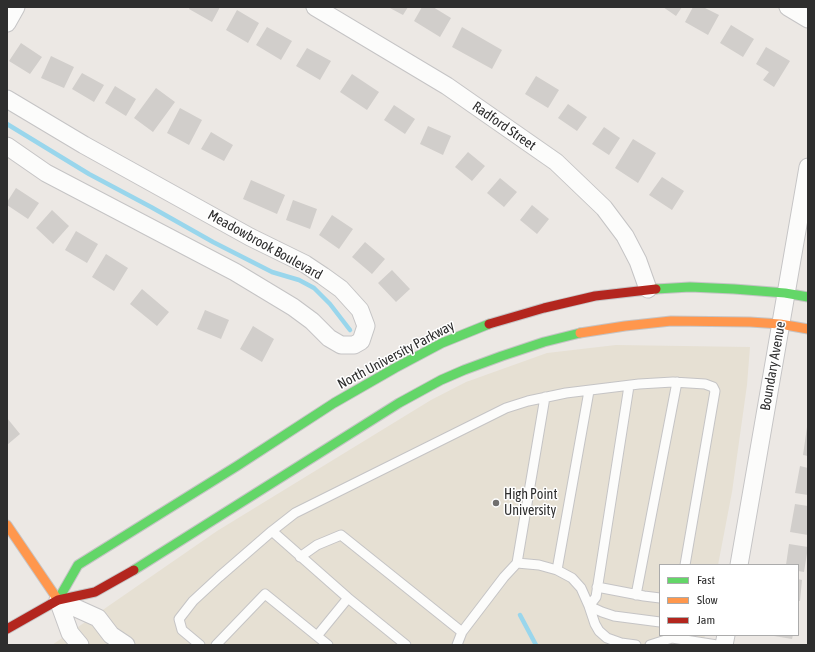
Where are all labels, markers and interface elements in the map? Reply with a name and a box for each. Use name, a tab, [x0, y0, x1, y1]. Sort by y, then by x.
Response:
street label: Radford Street	[469, 98, 539, 154]
street label: Meadowbrook Boulevard	[205, 207, 325, 283]
street label: North University Parkway	[335, 317, 457, 393]
street label: Boundary Avenue	[757, 320, 789, 412]
place label: High Point University	[504, 487, 557, 520]
marker: High Point University	[491, 498, 501, 508]
legend	[659, 564, 799, 636]
text: Fast	[697, 573, 715, 587]
text: Slow	[697, 593, 718, 607]
text: Jam	[697, 613, 715, 627]

